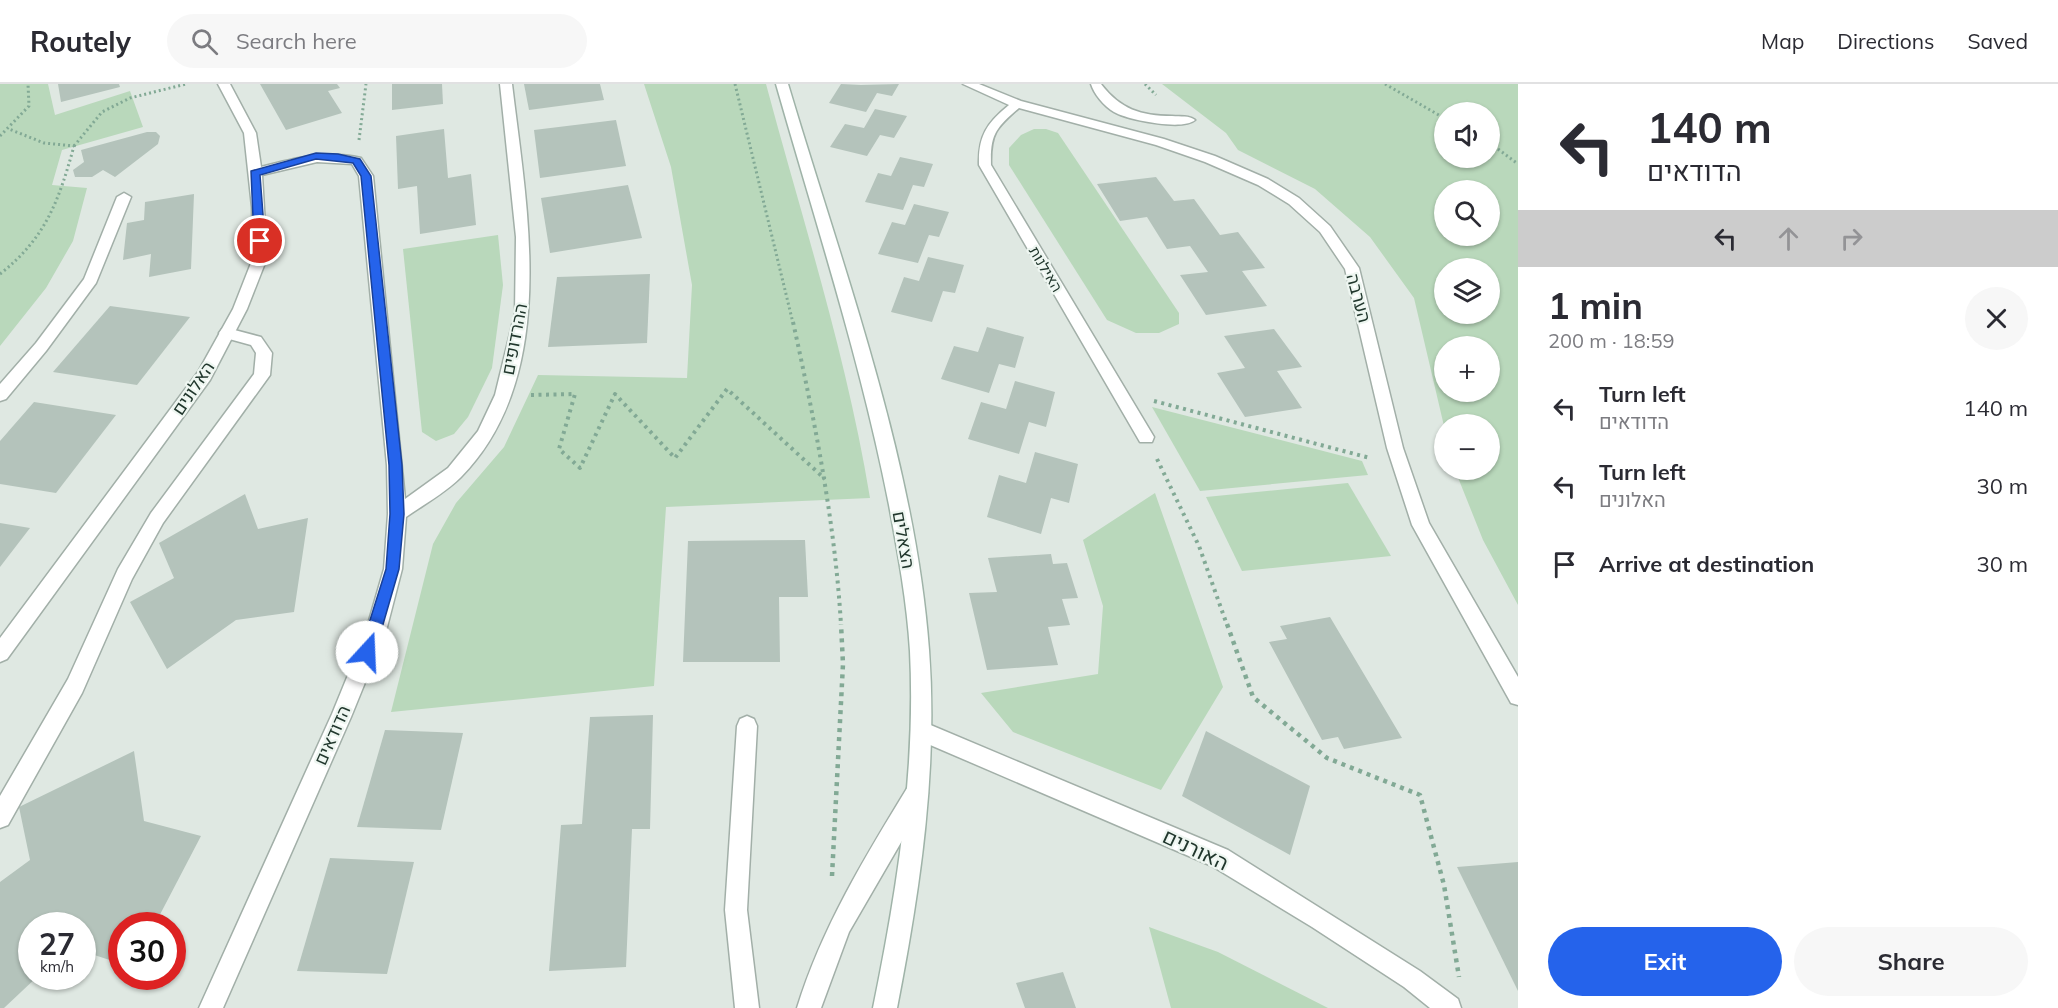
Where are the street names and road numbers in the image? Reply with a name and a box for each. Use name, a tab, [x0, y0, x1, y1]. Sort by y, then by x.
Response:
street label: האילנות	[1025, 243, 1067, 295]
street label: הערבה	[1341, 271, 1377, 325]
street label: ההרדופים	[496, 301, 532, 377]
street label: האלונים	[167, 357, 219, 419]
street label: הצאלים	[888, 509, 920, 571]
street label: הדודאים	[309, 702, 355, 768]
street label: האורנים	[1159, 823, 1233, 875]

